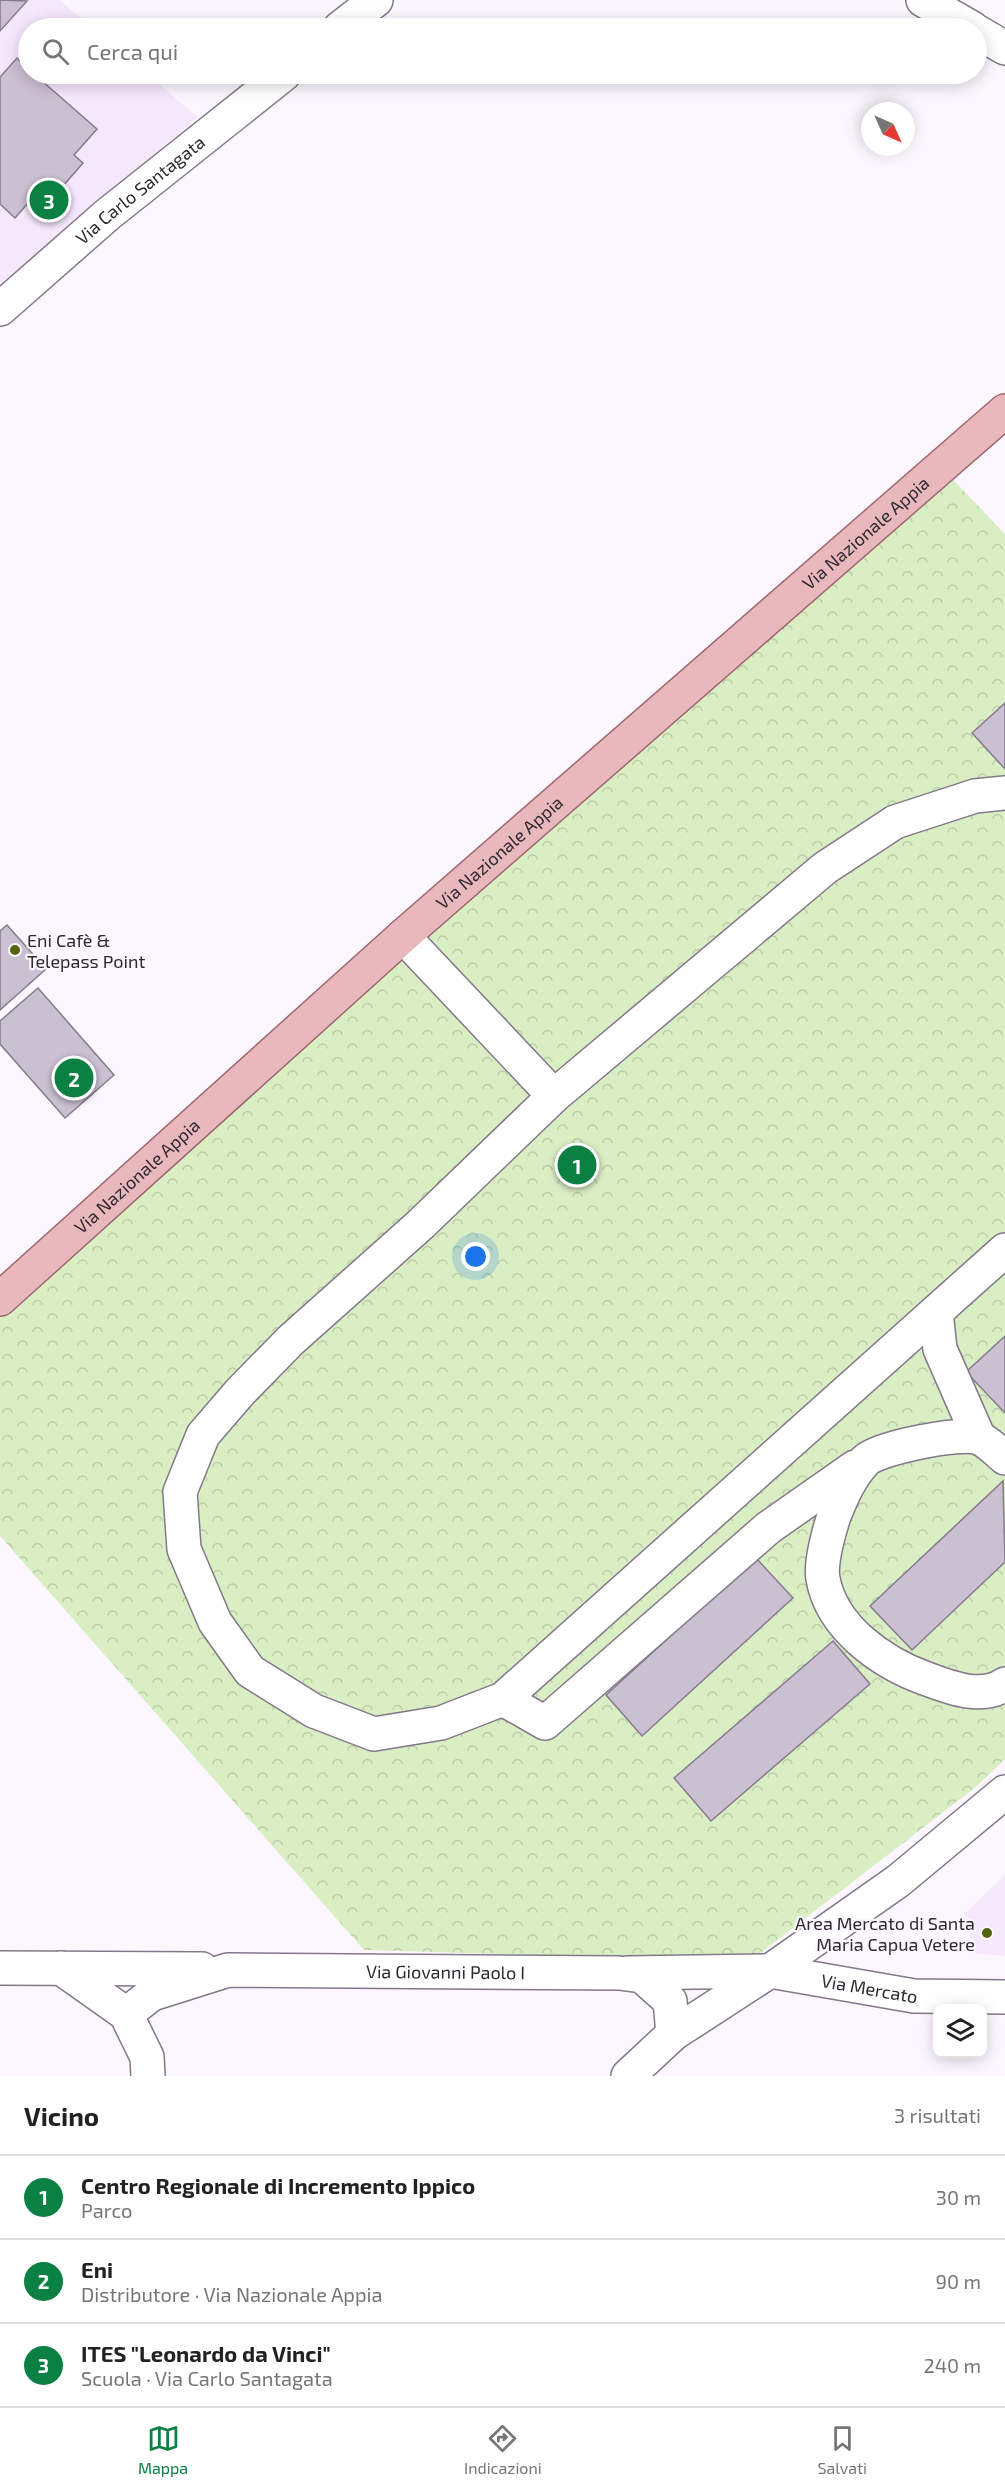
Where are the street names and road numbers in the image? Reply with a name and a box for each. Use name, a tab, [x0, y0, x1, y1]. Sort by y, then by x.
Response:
street label: Via Carlo Santagata	[71, 131, 209, 249]
street label: Via Nazionale Appia	[797, 471, 933, 594]
street label: Via Nazionale Appia	[431, 791, 567, 913]
street label: Via Nazionale Appia	[69, 1114, 204, 1238]
street label: Via Giovanni Paolo I	[366, 1960, 525, 1983]
street label: Via Mercato	[820, 1969, 919, 2007]

